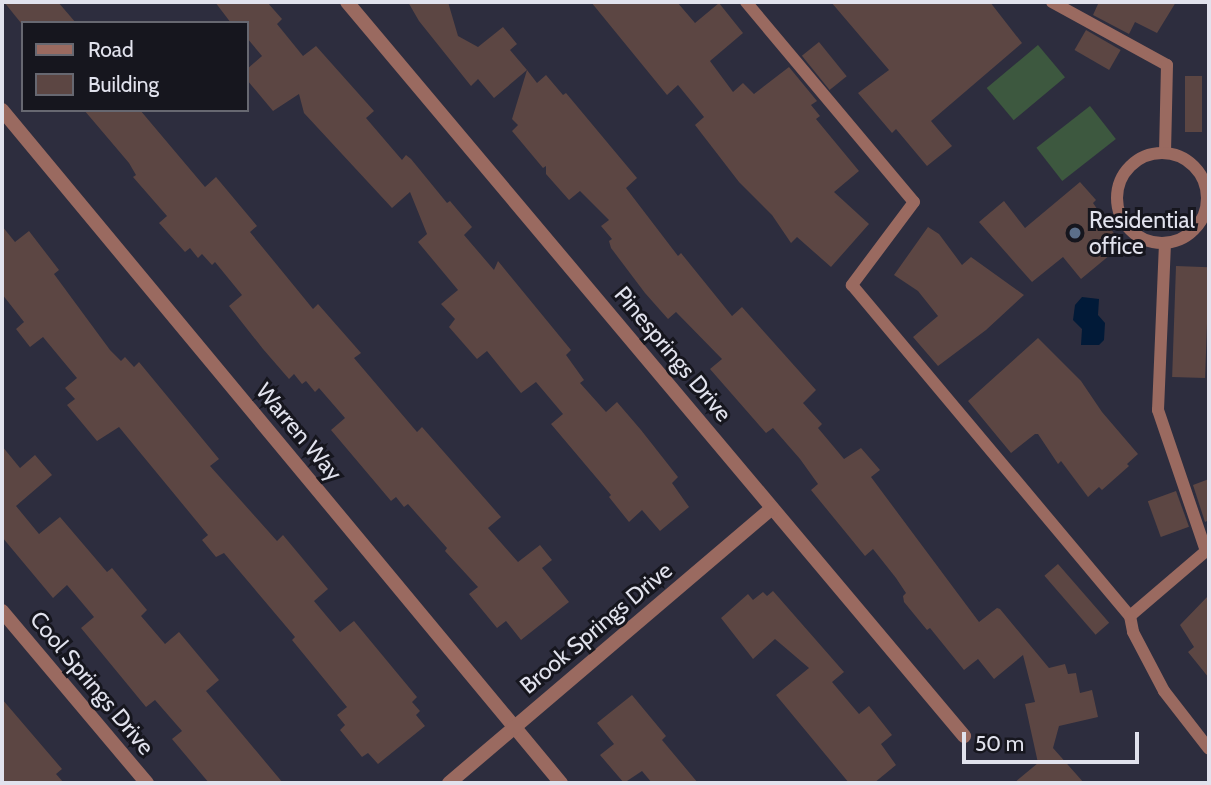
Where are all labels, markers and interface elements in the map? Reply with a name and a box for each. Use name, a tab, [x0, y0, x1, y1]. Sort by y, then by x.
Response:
legend	[21, 21, 248, 112]
text: Road	[88, 37, 134, 62]
text: Building	[88, 72, 159, 97]
place label: Residential office	[1089, 206, 1195, 260]
marker: Residential office	[1067, 225, 1083, 241]
street label: Pinesprings Drive	[609, 281, 737, 427]
street label: Warren Way	[250, 378, 348, 486]
street label: Brook Springs Drive	[514, 556, 678, 700]
street label: Cool Springs Drive	[24, 606, 160, 760]
scale bar	[966, 718, 1143, 762]
text: 50 m	[975, 731, 1024, 756]

